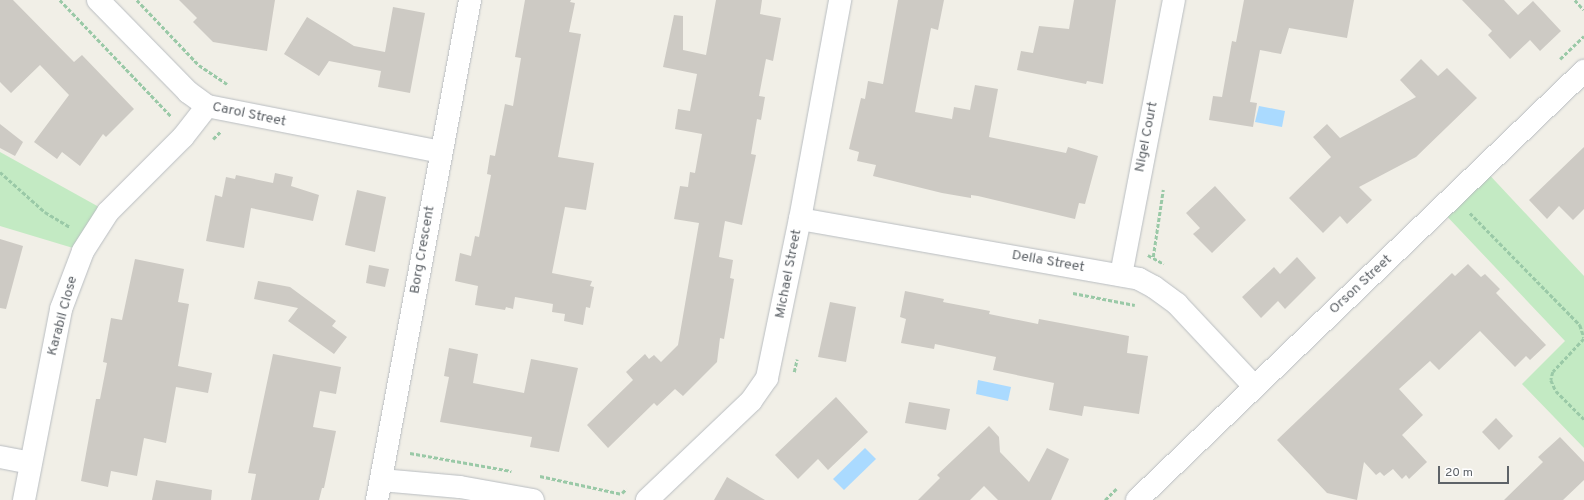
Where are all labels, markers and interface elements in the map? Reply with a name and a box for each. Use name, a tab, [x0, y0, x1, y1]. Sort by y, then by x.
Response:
street label: Carol Street	[211, 99, 287, 131]
street label: Nigel Court	[1132, 100, 1162, 174]
street label: Borg Crescent	[407, 205, 439, 295]
street label: Michael Street	[772, 228, 806, 320]
street label: Della Street	[1010, 247, 1086, 277]
street label: Orson Street	[1326, 252, 1396, 318]
street label: Karabil Close	[44, 274, 82, 358]
scale bar	[1440, 458, 1511, 484]
text: 20 m	[1445, 465, 1473, 481]

